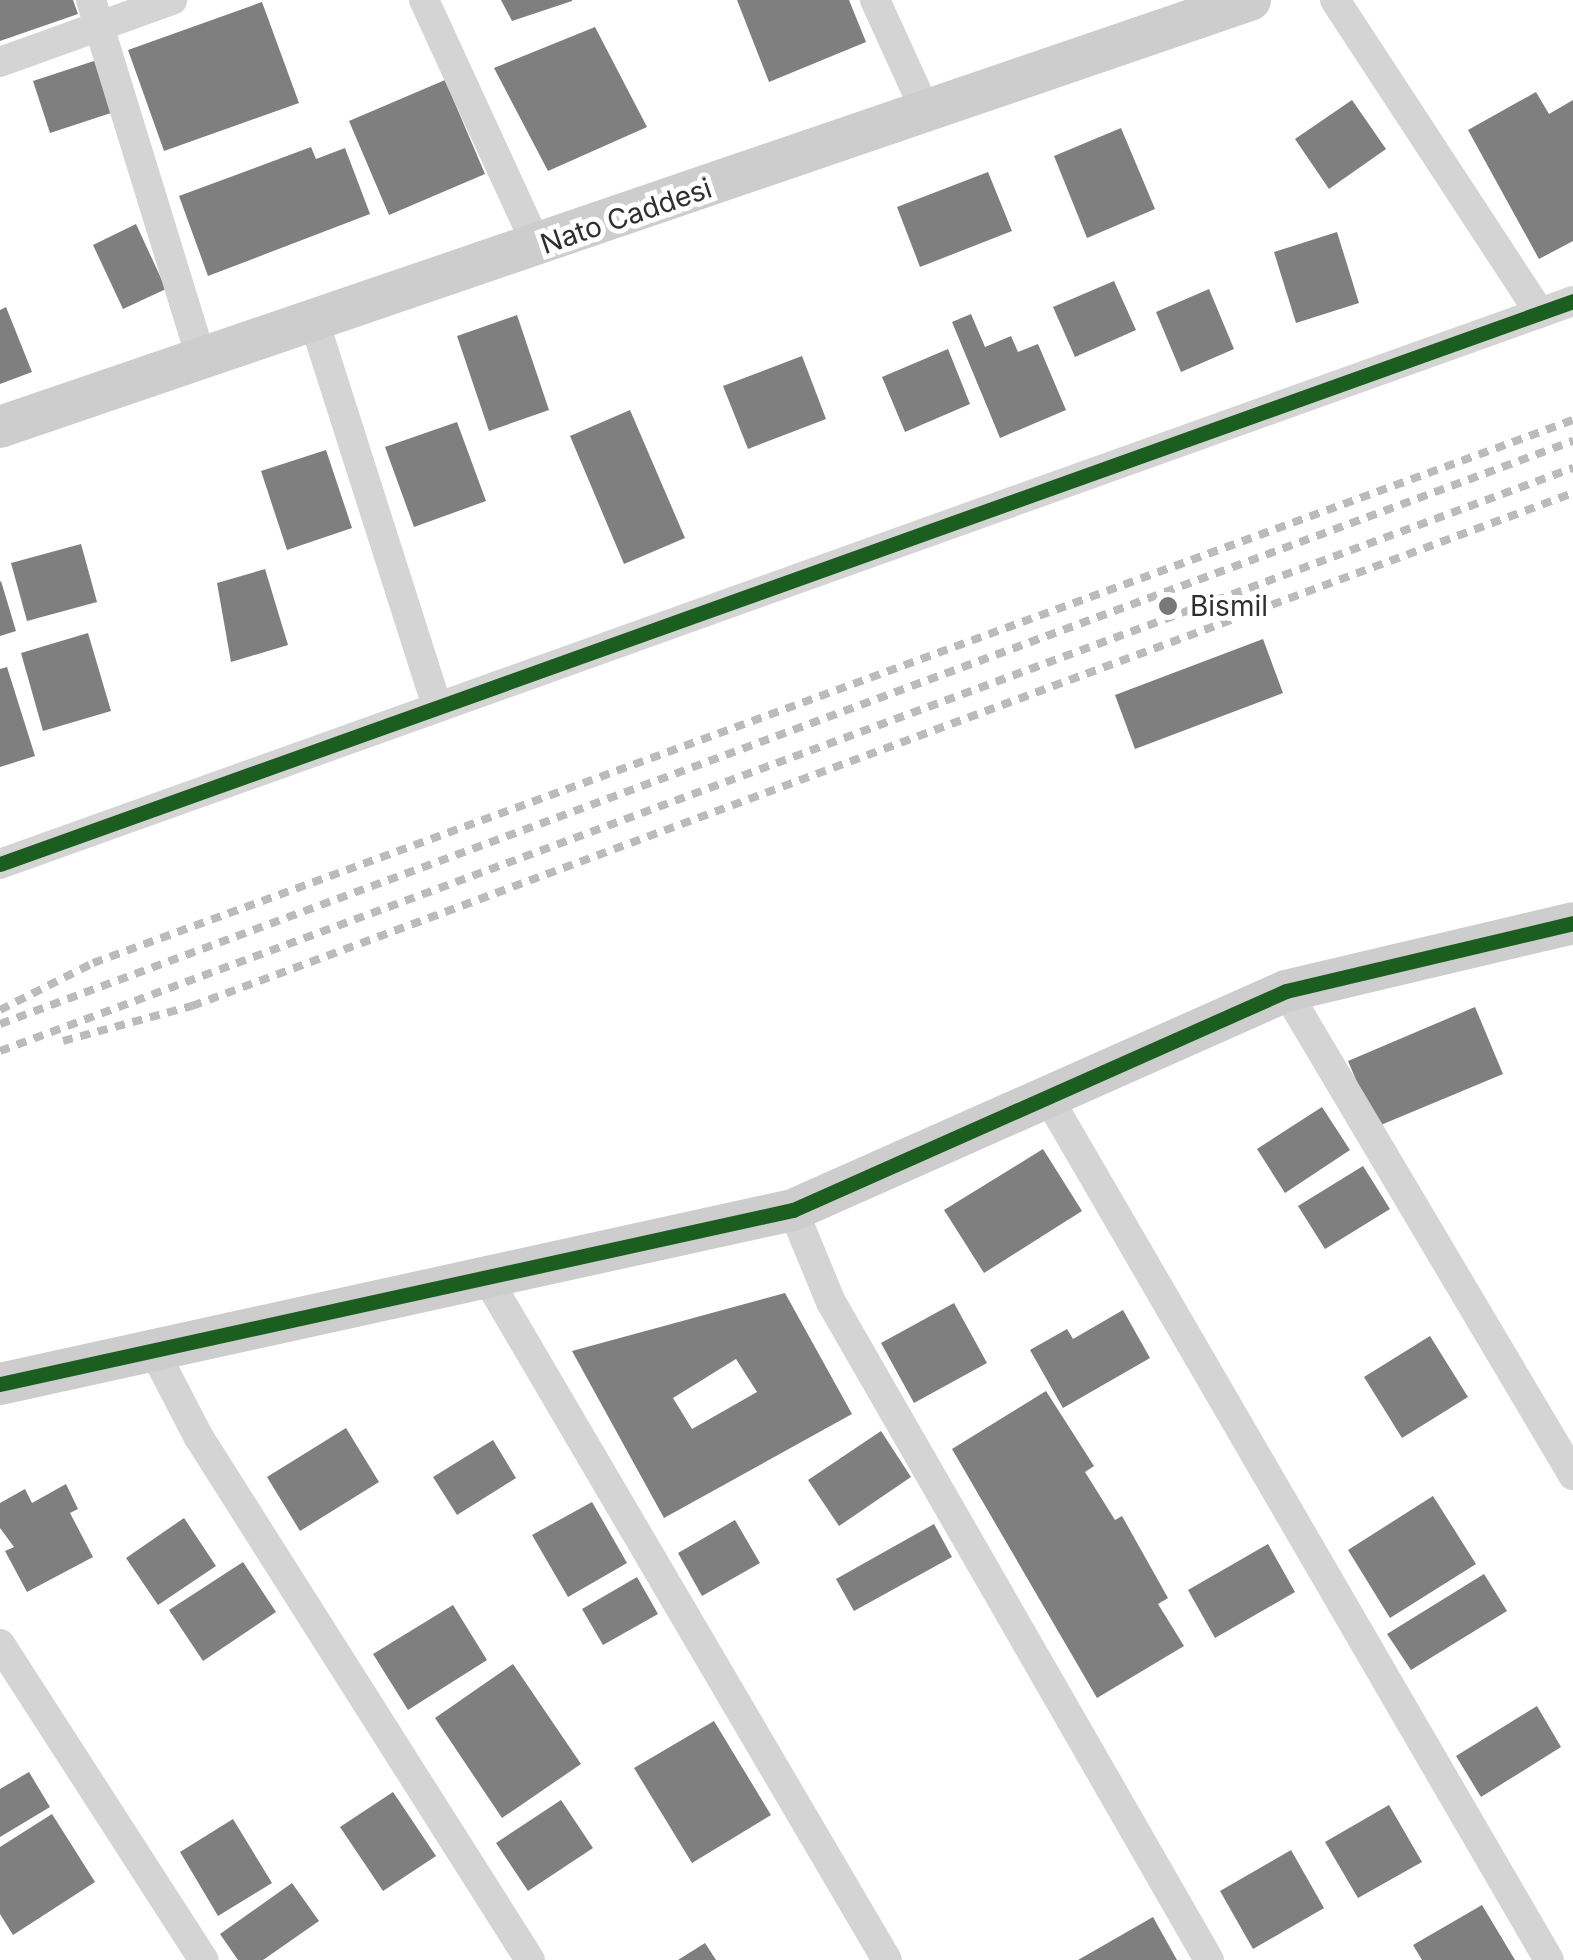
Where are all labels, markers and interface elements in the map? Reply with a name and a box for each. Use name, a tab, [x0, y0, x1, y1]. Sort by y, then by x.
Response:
street label: Nato Caddesi	[536, 171, 716, 261]
place label: Bismil	[1190, 589, 1268, 623]
marker: Bismil	[1155, 593, 1181, 619]

